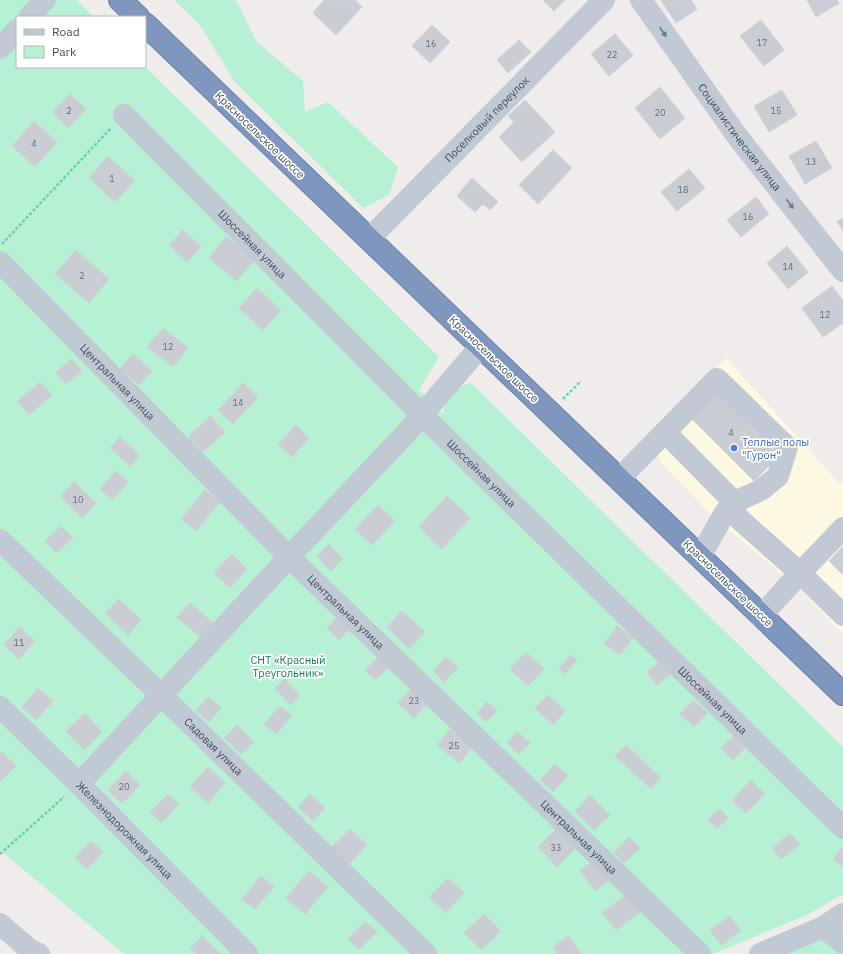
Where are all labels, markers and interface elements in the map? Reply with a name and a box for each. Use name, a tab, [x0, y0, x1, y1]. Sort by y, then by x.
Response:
legend	[16, 16, 146, 68]
text: Road	[52, 24, 80, 39]
one-way arrow	[659, 27, 667, 37]
house number: 17	[757, 37, 767, 48]
house number: 16	[426, 38, 436, 49]
text: Park	[52, 44, 77, 59]
house number: 22	[607, 49, 617, 60]
street label: Поселковый переулок	[441, 73, 532, 165]
street label: Социалистическая улица	[695, 81, 784, 194]
street label: Красносельское шоссе	[212, 89, 308, 181]
house number: 2	[66, 105, 72, 116]
house number: 15	[771, 105, 781, 116]
house number: 20	[655, 107, 665, 118]
house number: 4	[31, 138, 37, 149]
house number: 13	[806, 156, 816, 167]
house number: 1	[109, 173, 115, 184]
house number: 18	[678, 184, 688, 195]
one-way arrow	[786, 199, 794, 209]
street label: Шоссейная улица	[215, 207, 290, 282]
house number: 16	[743, 211, 753, 222]
house number: 14	[783, 261, 793, 272]
house number: 2	[79, 270, 85, 281]
house number: 12	[820, 309, 830, 320]
street label: Красносельское шоссе	[446, 313, 542, 405]
street label: Центральная улица	[77, 341, 158, 423]
house number: 12	[163, 341, 173, 352]
house number: 14	[233, 397, 243, 408]
house number: 4	[728, 427, 734, 438]
place label: Теплые полы "Гурон"	[742, 435, 809, 462]
street label: Шоссейная улица	[444, 436, 519, 510]
marker: Теплые полы "Гурон"	[729, 443, 739, 453]
house number: 10	[73, 494, 83, 505]
street label: Красносельское шоссе	[680, 537, 776, 629]
street label: Центральная улица	[305, 572, 387, 652]
house number: 11	[14, 637, 24, 648]
park label: СНТ «Красный Треугольник»	[250, 653, 326, 680]
street label: Шоссейная улица	[675, 663, 750, 737]
house number: 23	[409, 695, 419, 706]
street label: Садовая улица	[181, 715, 246, 778]
house number: 25	[449, 740, 459, 751]
street label: Железнодорожная улица	[73, 778, 176, 882]
house number: 20	[119, 781, 129, 792]
street label: Центральная улица	[538, 797, 620, 877]
house number: 33	[551, 842, 561, 853]

